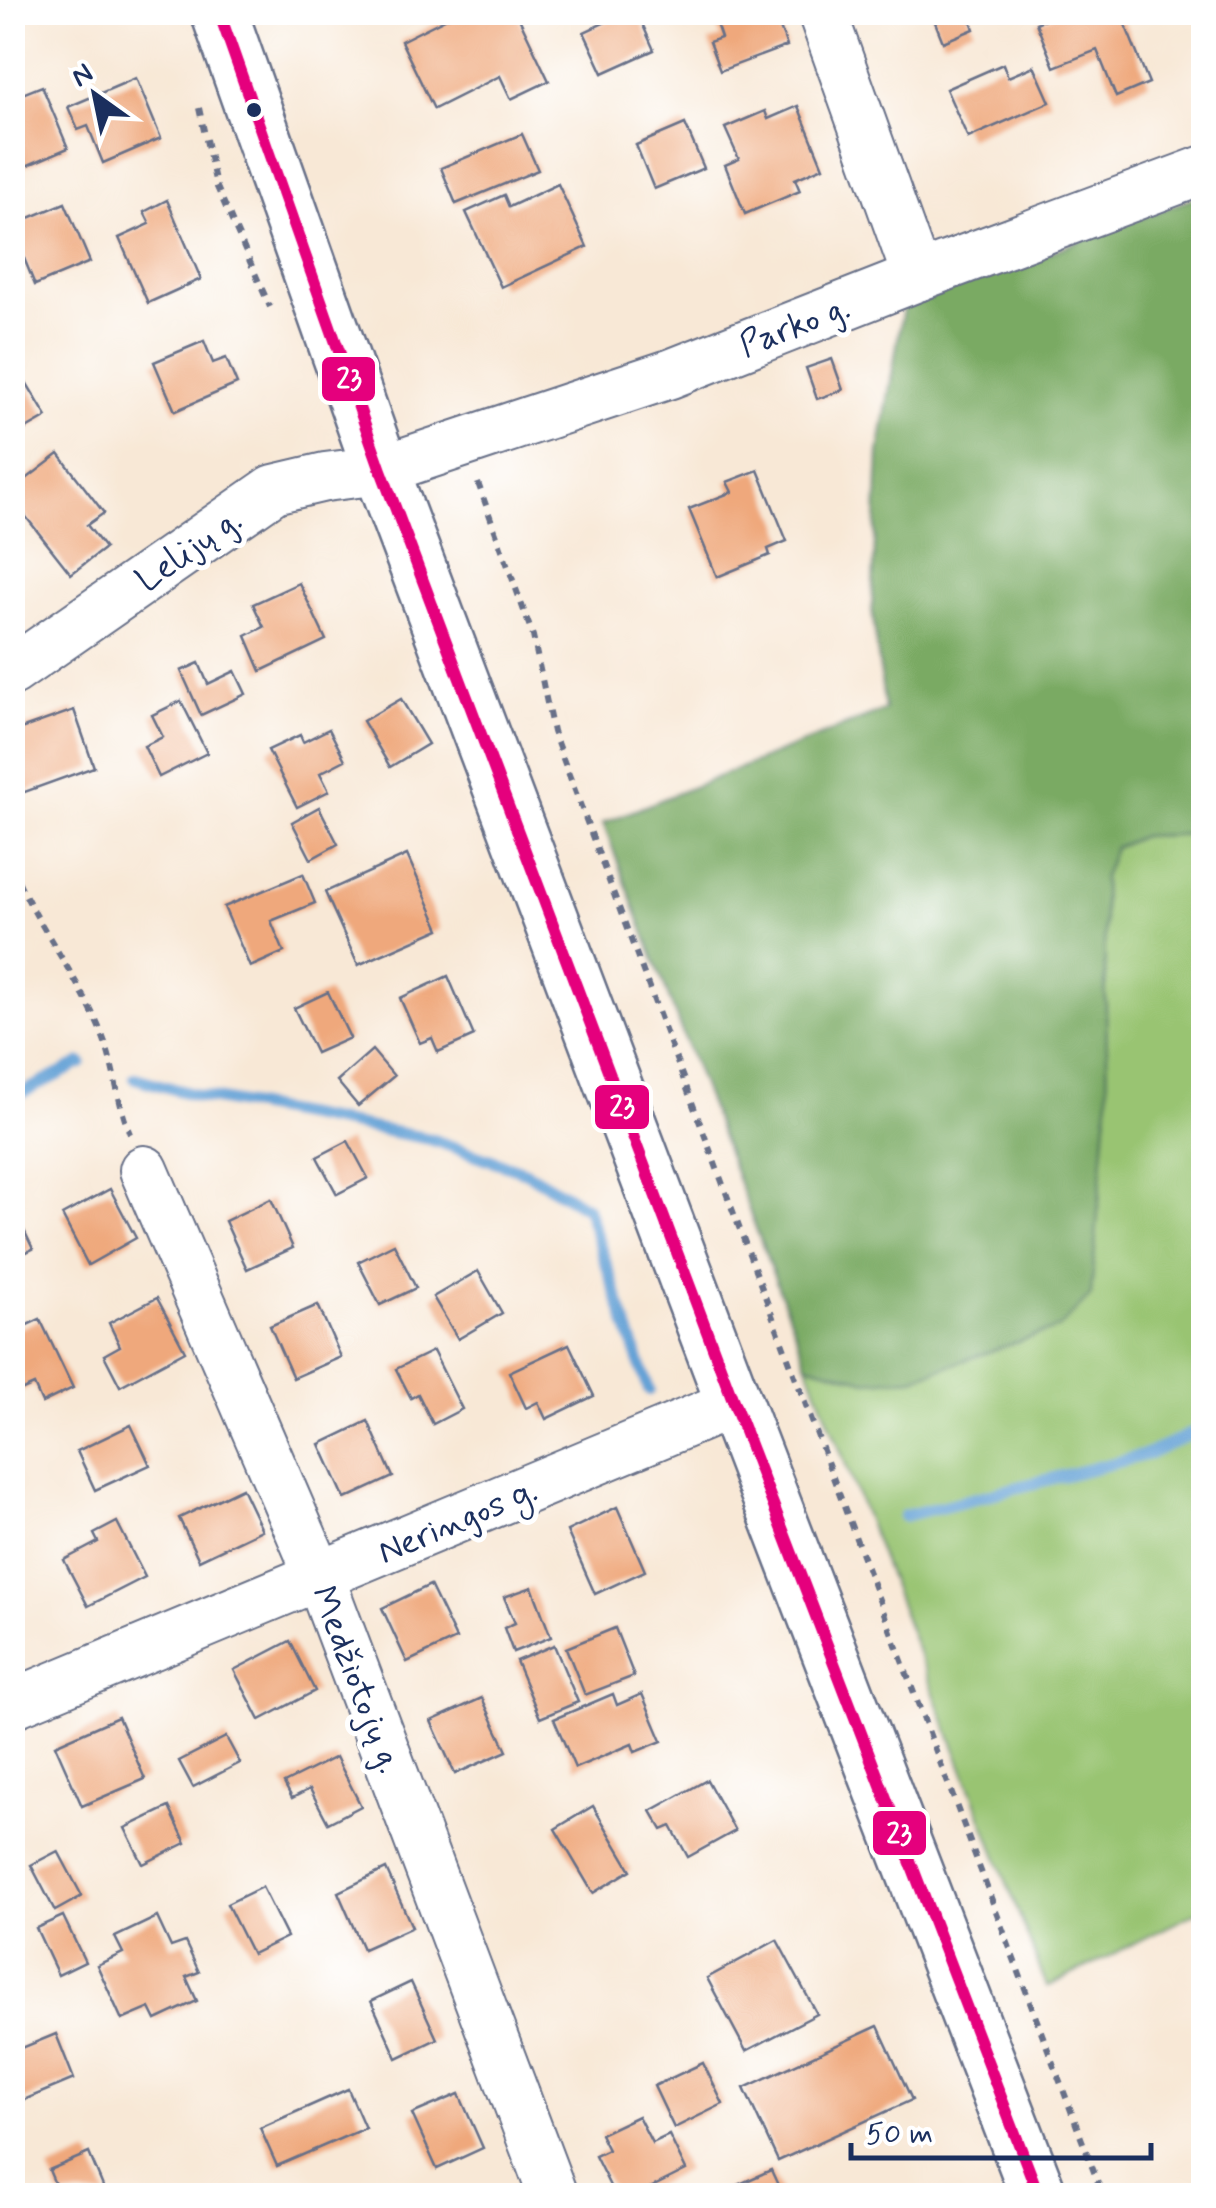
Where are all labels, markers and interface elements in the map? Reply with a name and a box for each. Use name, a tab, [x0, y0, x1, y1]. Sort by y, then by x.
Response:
north arrow	[45, 45, 145, 145]
text: N	[65, 56, 101, 97]
unlabelled marker	[244, 100, 264, 120]
street label: Parko g.	[733, 285, 857, 369]
line badge: 23	[320, 355, 377, 403]
text: 23	[336, 362, 362, 399]
street label: Lelijų g.	[127, 498, 251, 604]
line badge: 23	[593, 1083, 651, 1131]
text: 23	[609, 1090, 635, 1127]
street label: Neringos g.	[371, 1468, 546, 1579]
street label: Medžiotojų g.	[299, 1579, 413, 1780]
line badge: 23	[871, 1809, 928, 1857]
text: 23	[886, 1817, 912, 1854]
scale bar	[851, 2098, 1151, 2160]
text: 50 m	[866, 2115, 933, 2154]

